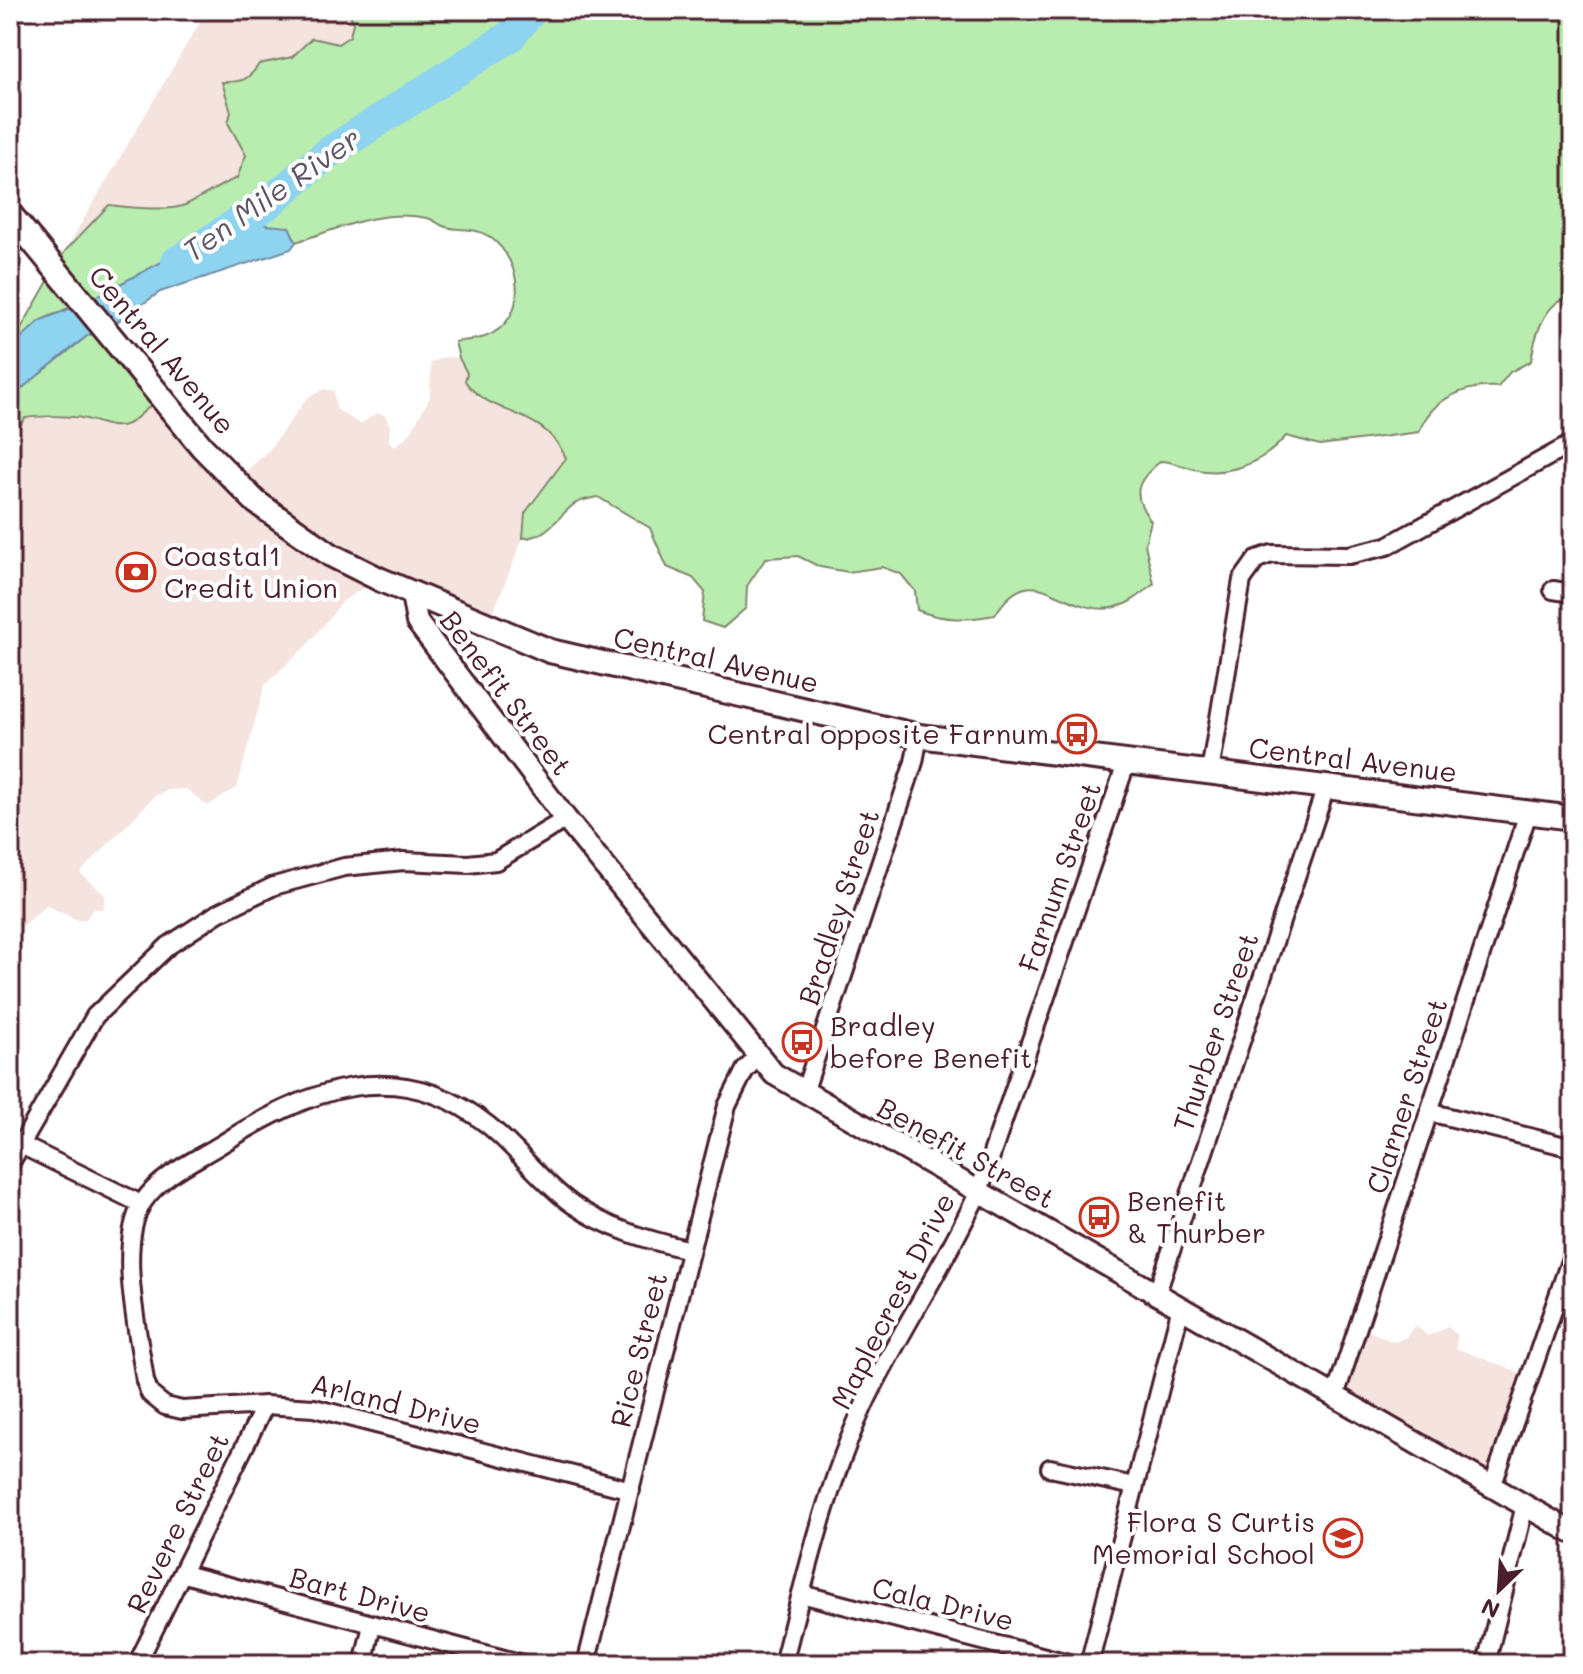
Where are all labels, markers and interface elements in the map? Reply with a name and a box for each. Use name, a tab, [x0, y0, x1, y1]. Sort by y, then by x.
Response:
water label: Ten Mile River	[174, 117, 368, 269]
street label: Central Avenue	[82, 258, 244, 441]
place label: Coastal1 Credit Union	[164, 537, 338, 605]
bank icon: Coastal1 Credit Union	[115, 551, 157, 593]
street label: Benefit Street	[433, 603, 581, 782]
street label: Central Avenue	[610, 618, 822, 700]
bus stop icon: Central opposite Farnum	[1056, 713, 1098, 755]
place label: Central opposite Farnum	[708, 715, 1049, 751]
street label: Central Avenue	[1247, 728, 1459, 790]
street label: Farnum Street	[1010, 777, 1108, 976]
street label: Bradley Street	[789, 804, 887, 1009]
street label: Thurber Street	[1164, 927, 1266, 1136]
street label: Clarner Street	[1357, 993, 1455, 1198]
place label: Bradley before Benefit	[830, 1007, 1032, 1075]
bus stop icon: Bradley before Benefit	[781, 1021, 823, 1063]
street label: Benefit Street	[871, 1089, 1062, 1216]
place label: Benefit & Thurber	[1127, 1182, 1266, 1250]
street label: Maplecrest Drive	[822, 1186, 962, 1415]
bus stop icon: Benefit & Thurber	[1078, 1196, 1120, 1238]
street label: Rice Street	[601, 1269, 675, 1431]
street label: Arland Drive	[307, 1365, 485, 1442]
street label: Revere Street	[118, 1426, 236, 1619]
place label: Flora S Curtis Memorial School	[1092, 1503, 1315, 1571]
school or university icon: Flora S Curtis Memorial School	[1322, 1517, 1364, 1559]
north arrow	[1459, 1550, 1539, 1630]
street label: Bart Drive	[286, 1558, 435, 1630]
street label: Cala Drive	[869, 1568, 1018, 1638]
text: N	[1477, 1592, 1504, 1625]

